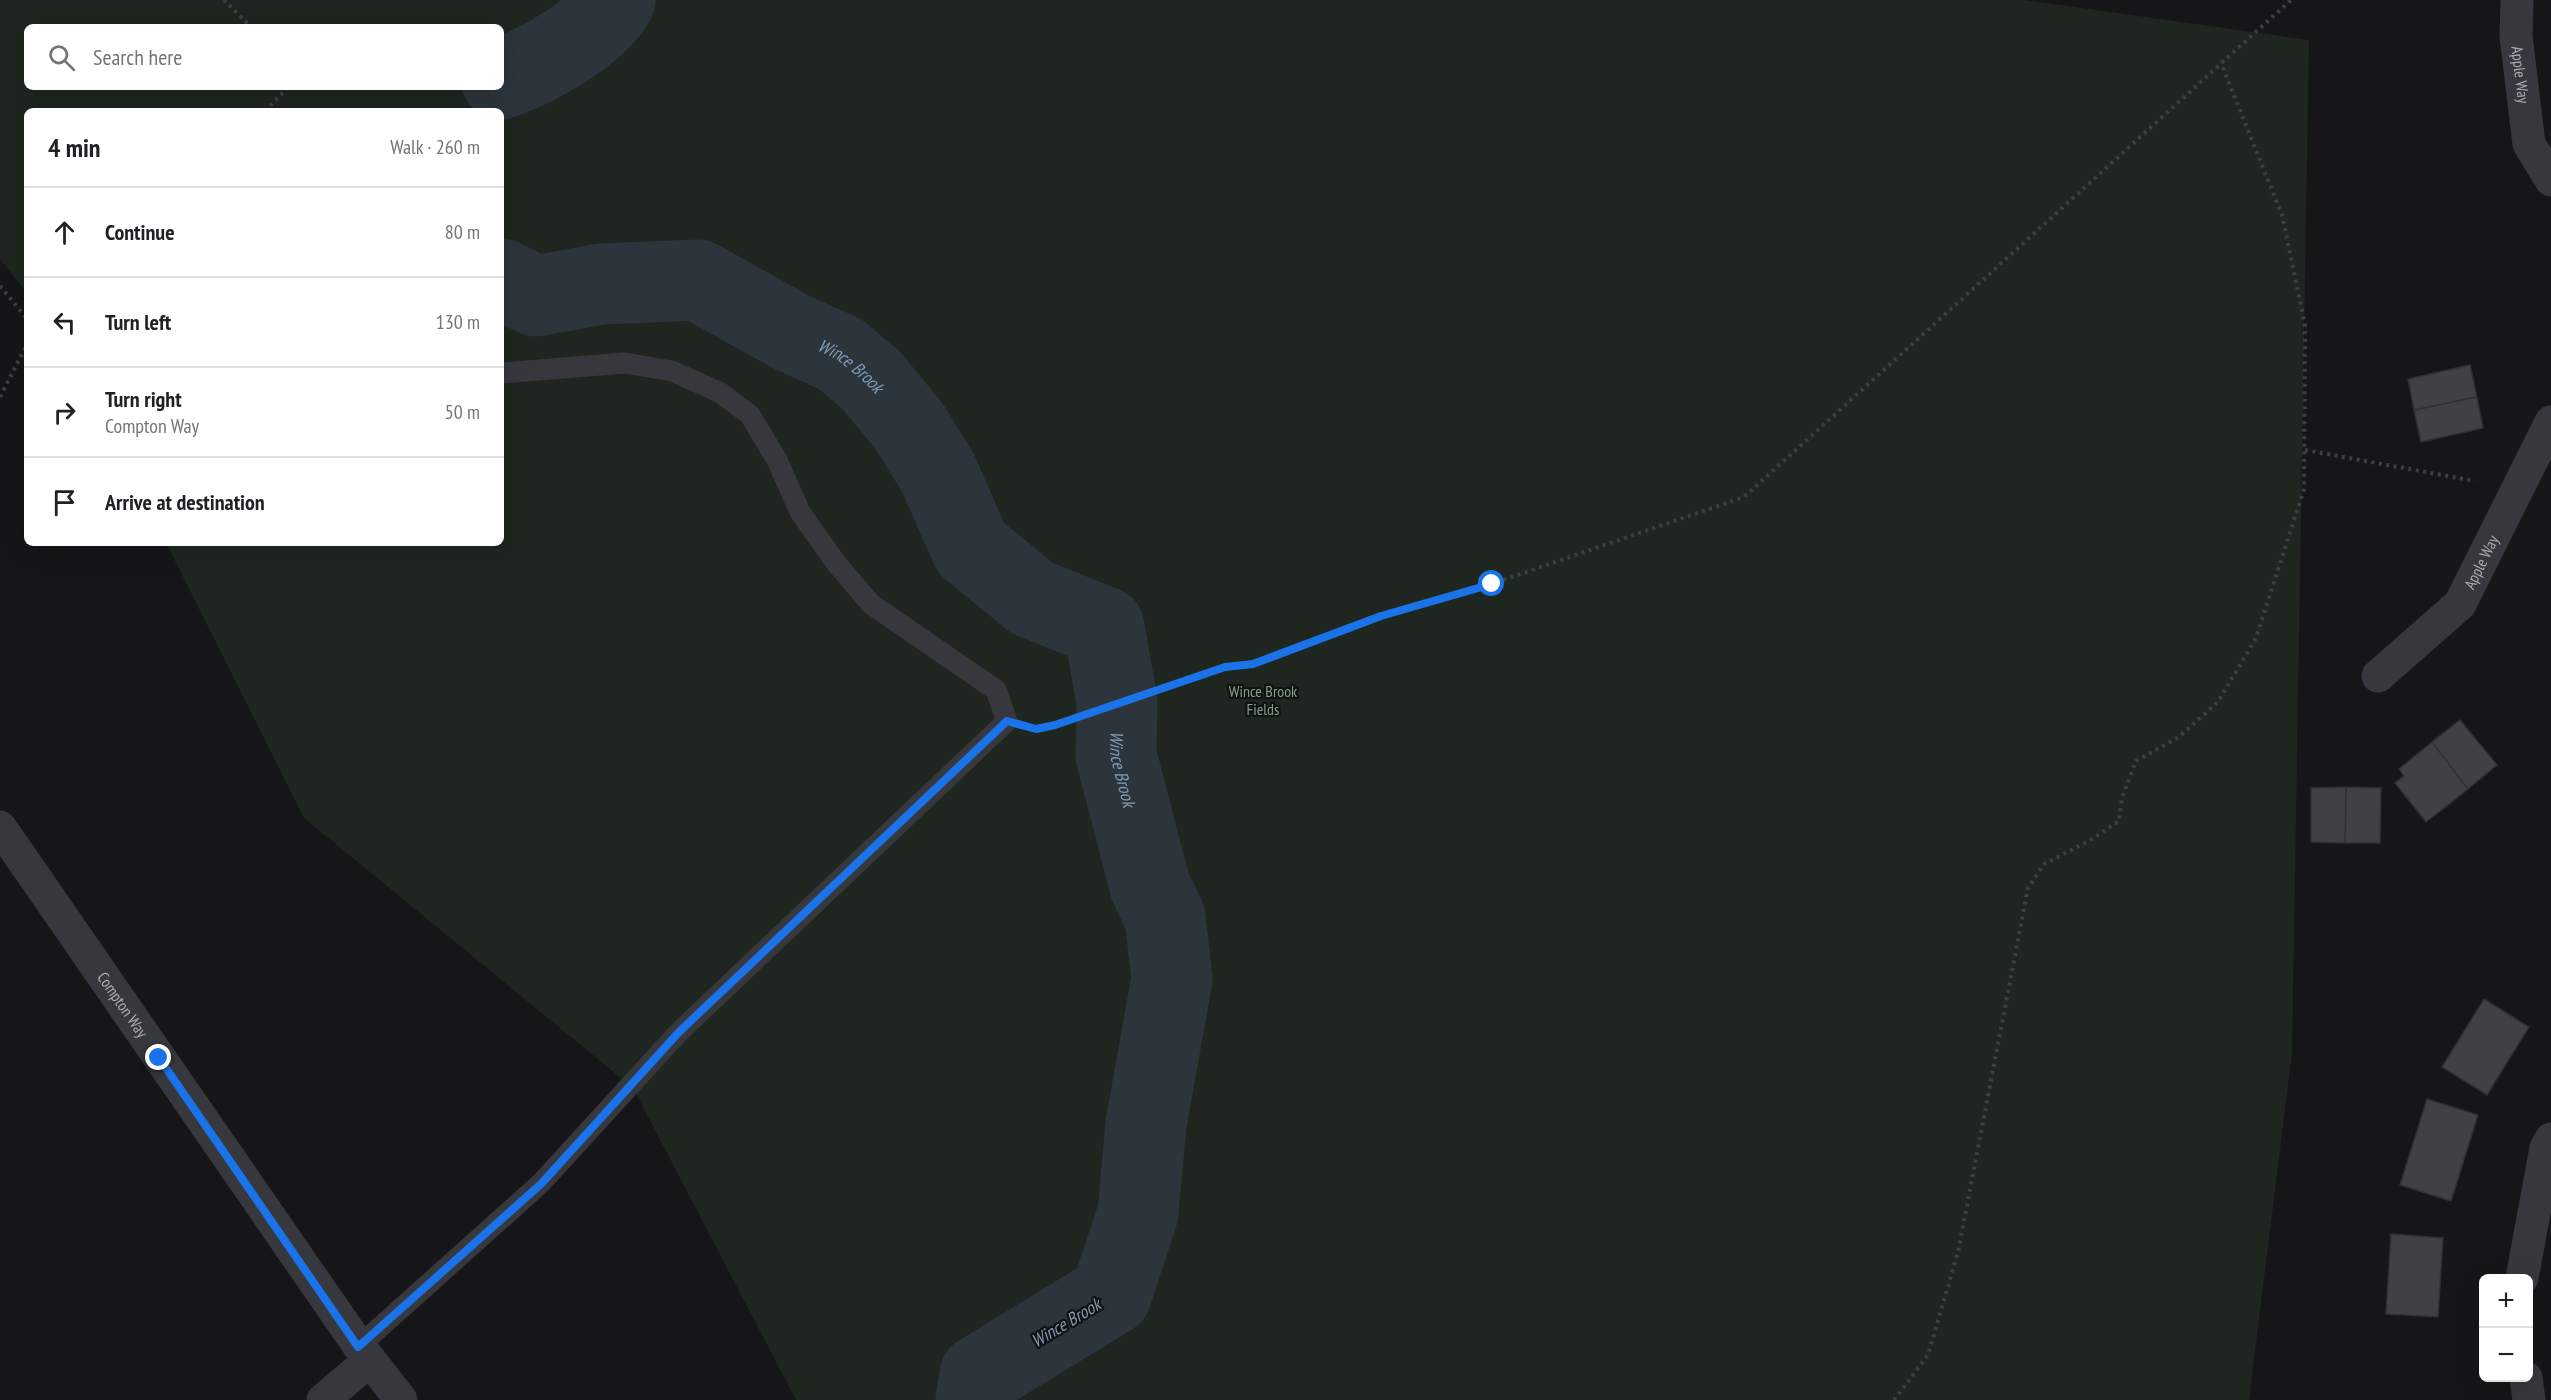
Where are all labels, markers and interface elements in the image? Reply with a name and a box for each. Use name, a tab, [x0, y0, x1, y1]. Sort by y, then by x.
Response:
search box	[24, 24, 504, 90]
icon: search	[45, 41, 78, 74]
text: Search here	[93, 43, 182, 71]
street label: Apple Way	[2507, 45, 2534, 105]
text: 4 min	[48, 131, 101, 164]
text: Walk · 260 m	[390, 134, 480, 160]
icon: ahead	[48, 216, 81, 249]
text: Continue	[105, 218, 175, 246]
text: 80 m	[445, 219, 480, 245]
icon: left	[48, 306, 81, 339]
text: Turn left	[105, 308, 171, 336]
text: 130 m	[436, 309, 480, 335]
water label: Wince Brook	[815, 334, 890, 399]
text: Turn right	[105, 385, 182, 413]
icon: right	[48, 396, 81, 429]
text: 50 m	[445, 399, 480, 425]
text: Compton Way	[105, 413, 199, 439]
icon: arrive	[48, 486, 81, 519]
text: Arrive at destination	[105, 488, 265, 516]
street label: Apple Way	[2459, 532, 2503, 592]
route start	[1478, 570, 1504, 596]
park label: Wince Brook Fields	[1229, 681, 1298, 719]
water label: Wince Brook	[1105, 731, 1142, 811]
street label: Compton Way	[93, 968, 153, 1041]
route end	[145, 1044, 171, 1070]
map controls	[2479, 1274, 2533, 1382]
button: +	[2479, 1274, 2533, 1328]
water label: Wince Brook	[1027, 1292, 1106, 1352]
button: −	[2479, 1328, 2533, 1382]

